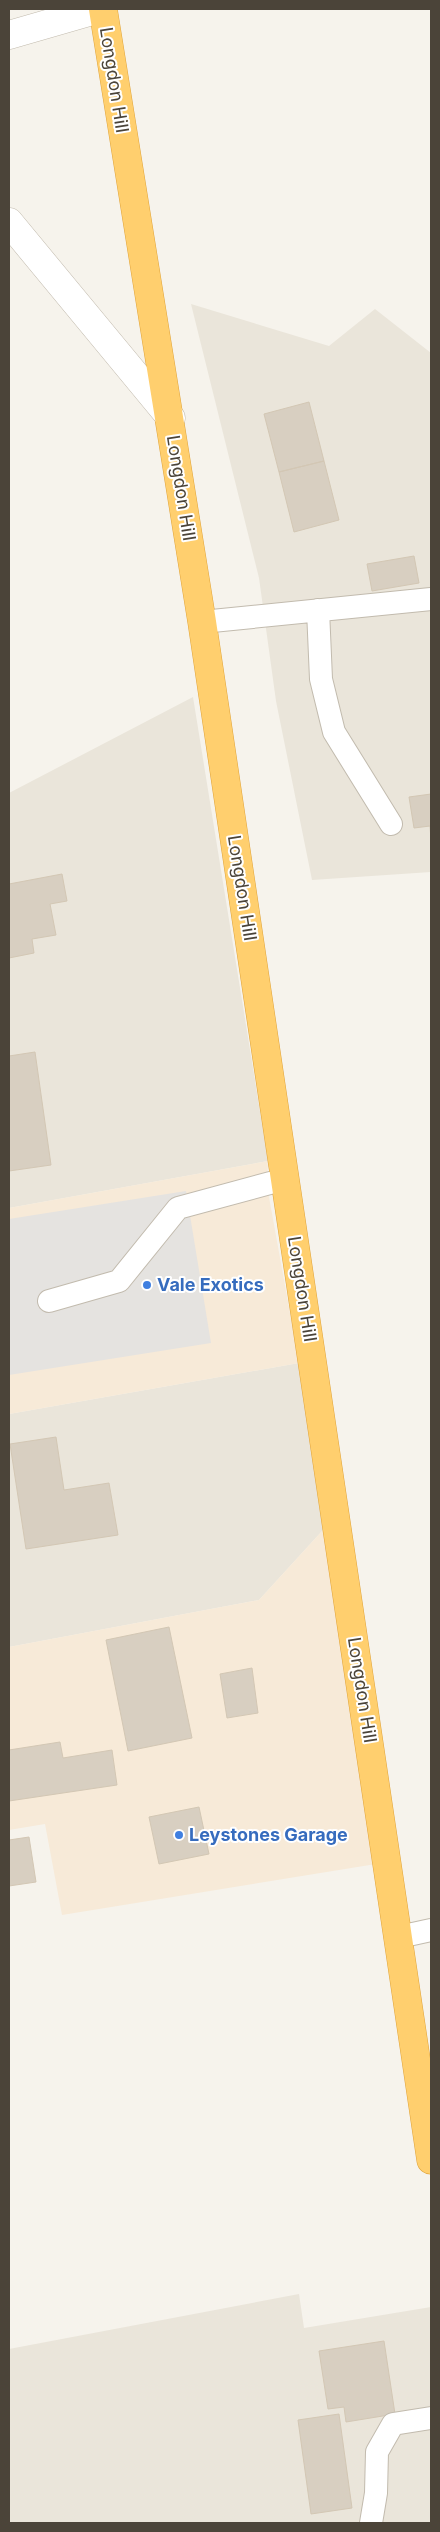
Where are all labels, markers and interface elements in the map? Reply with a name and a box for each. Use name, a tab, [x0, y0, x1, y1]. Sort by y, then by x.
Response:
street label: Longdon Hill	[96, 26, 133, 134]
street label: Longdon Hill	[163, 434, 200, 542]
street label: Longdon Hill	[224, 834, 261, 942]
street label: Longdon Hill	[284, 1235, 321, 1343]
place label: Vale Exotics	[157, 1274, 264, 1295]
marker: Vale Exotics	[141, 1279, 153, 1291]
street label: Longdon Hill	[344, 1636, 381, 1744]
place label: Leystones Garage	[189, 1824, 348, 1845]
marker: Leystones Garage	[173, 1829, 185, 1841]

